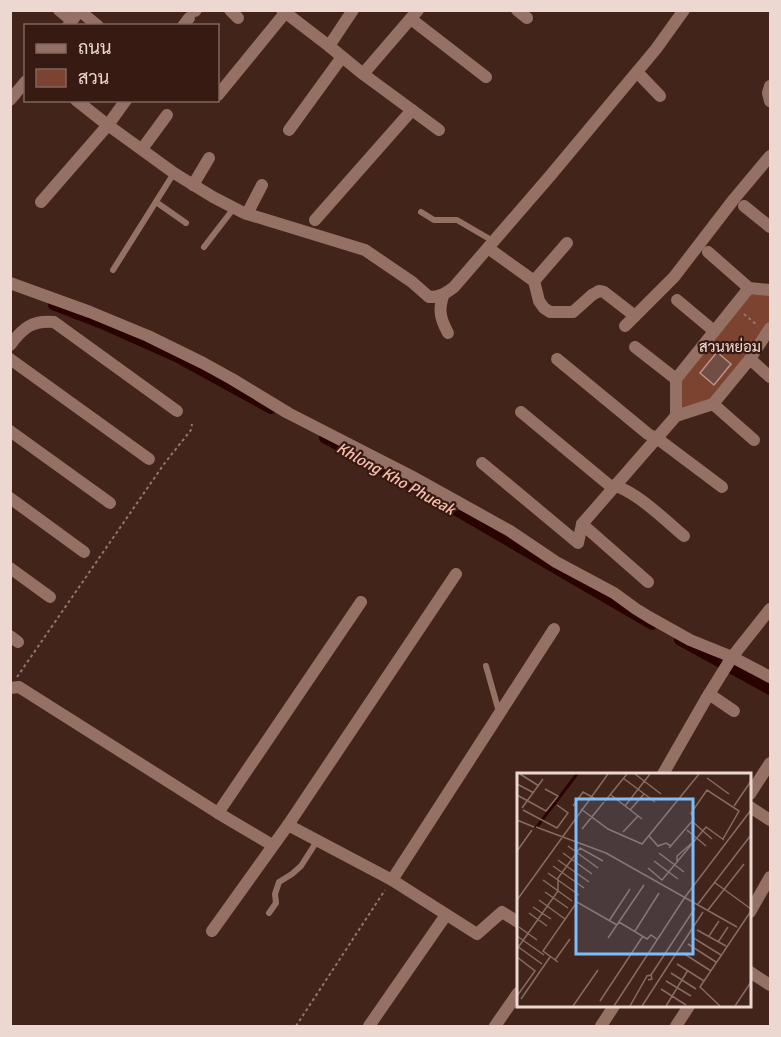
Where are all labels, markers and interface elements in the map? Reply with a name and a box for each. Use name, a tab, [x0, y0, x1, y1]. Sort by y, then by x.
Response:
legend	[24, 24, 219, 102]
text: ถนน	[78, 37, 111, 59]
text: สวน	[78, 67, 109, 89]
park label: สวนหย่อม	[699, 337, 761, 356]
water label: Khlong Kho Phueak	[333, 438, 460, 521]
inset map	[517, 773, 751, 1007]

